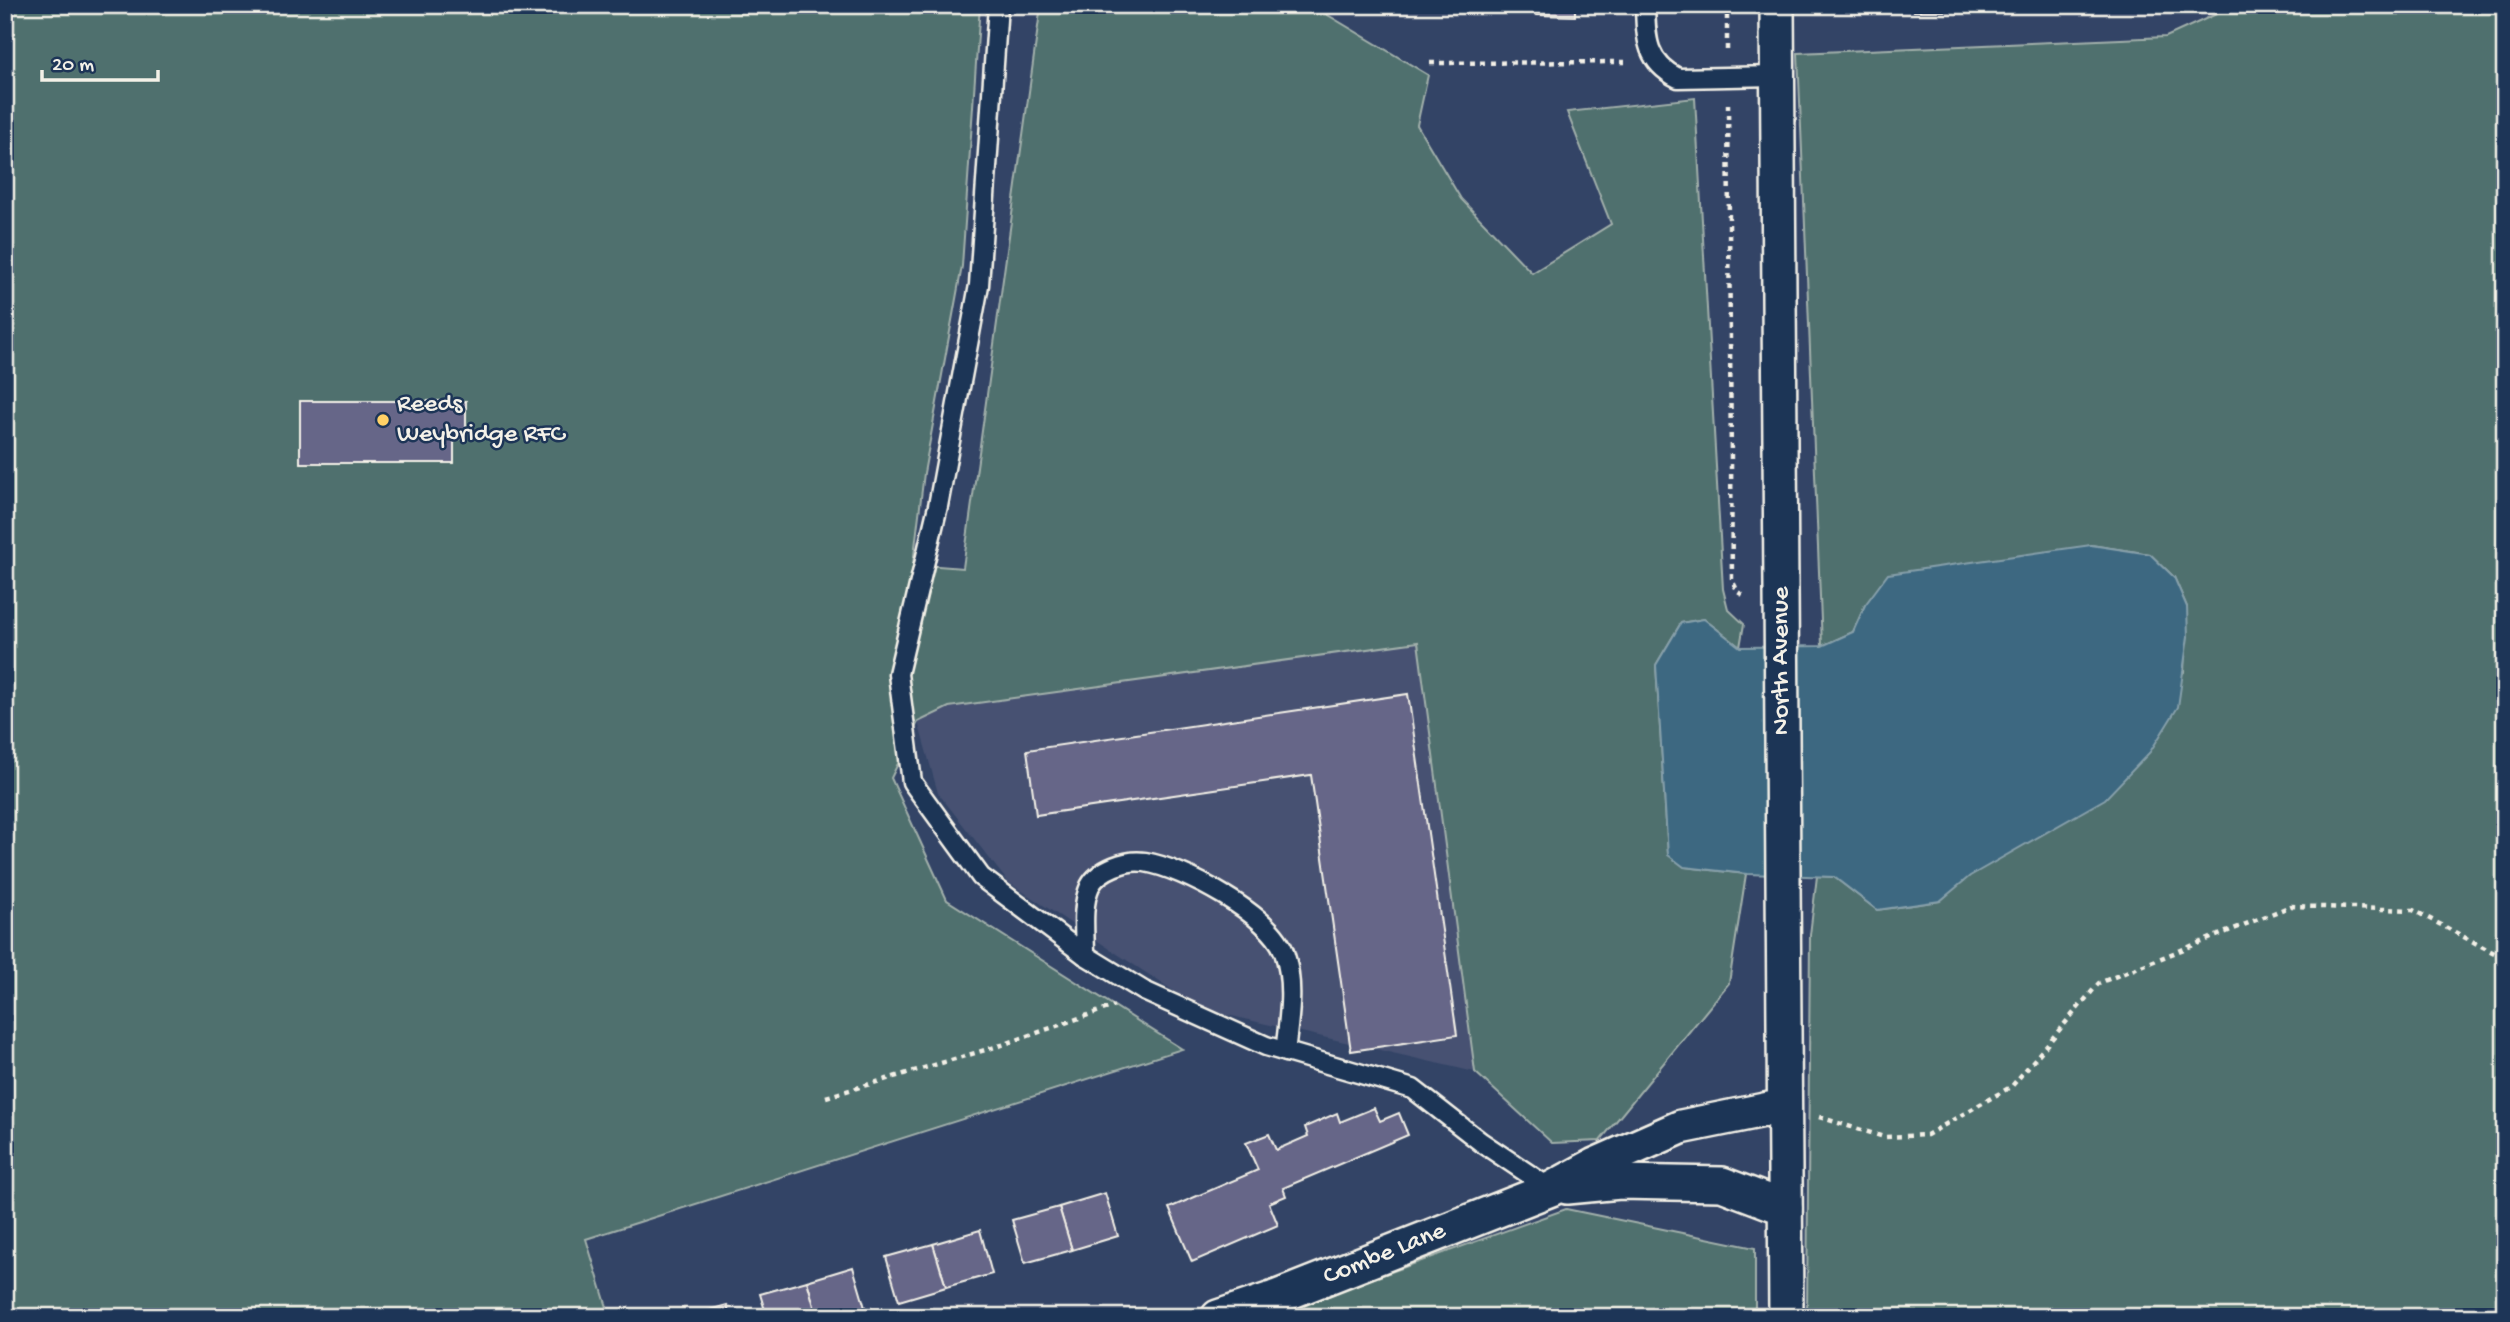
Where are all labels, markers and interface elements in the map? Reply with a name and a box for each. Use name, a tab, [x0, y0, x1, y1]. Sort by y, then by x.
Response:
scale bar	[42, 38, 158, 82]
text: 20 m	[52, 54, 94, 79]
place label: Reeds Weybridge RFC	[397, 390, 566, 451]
marker: Reeds Weybridge RFC	[375, 412, 391, 428]
street label: North Avenue	[1767, 586, 1798, 735]
street label: Combe Lane	[1319, 1216, 1451, 1294]

